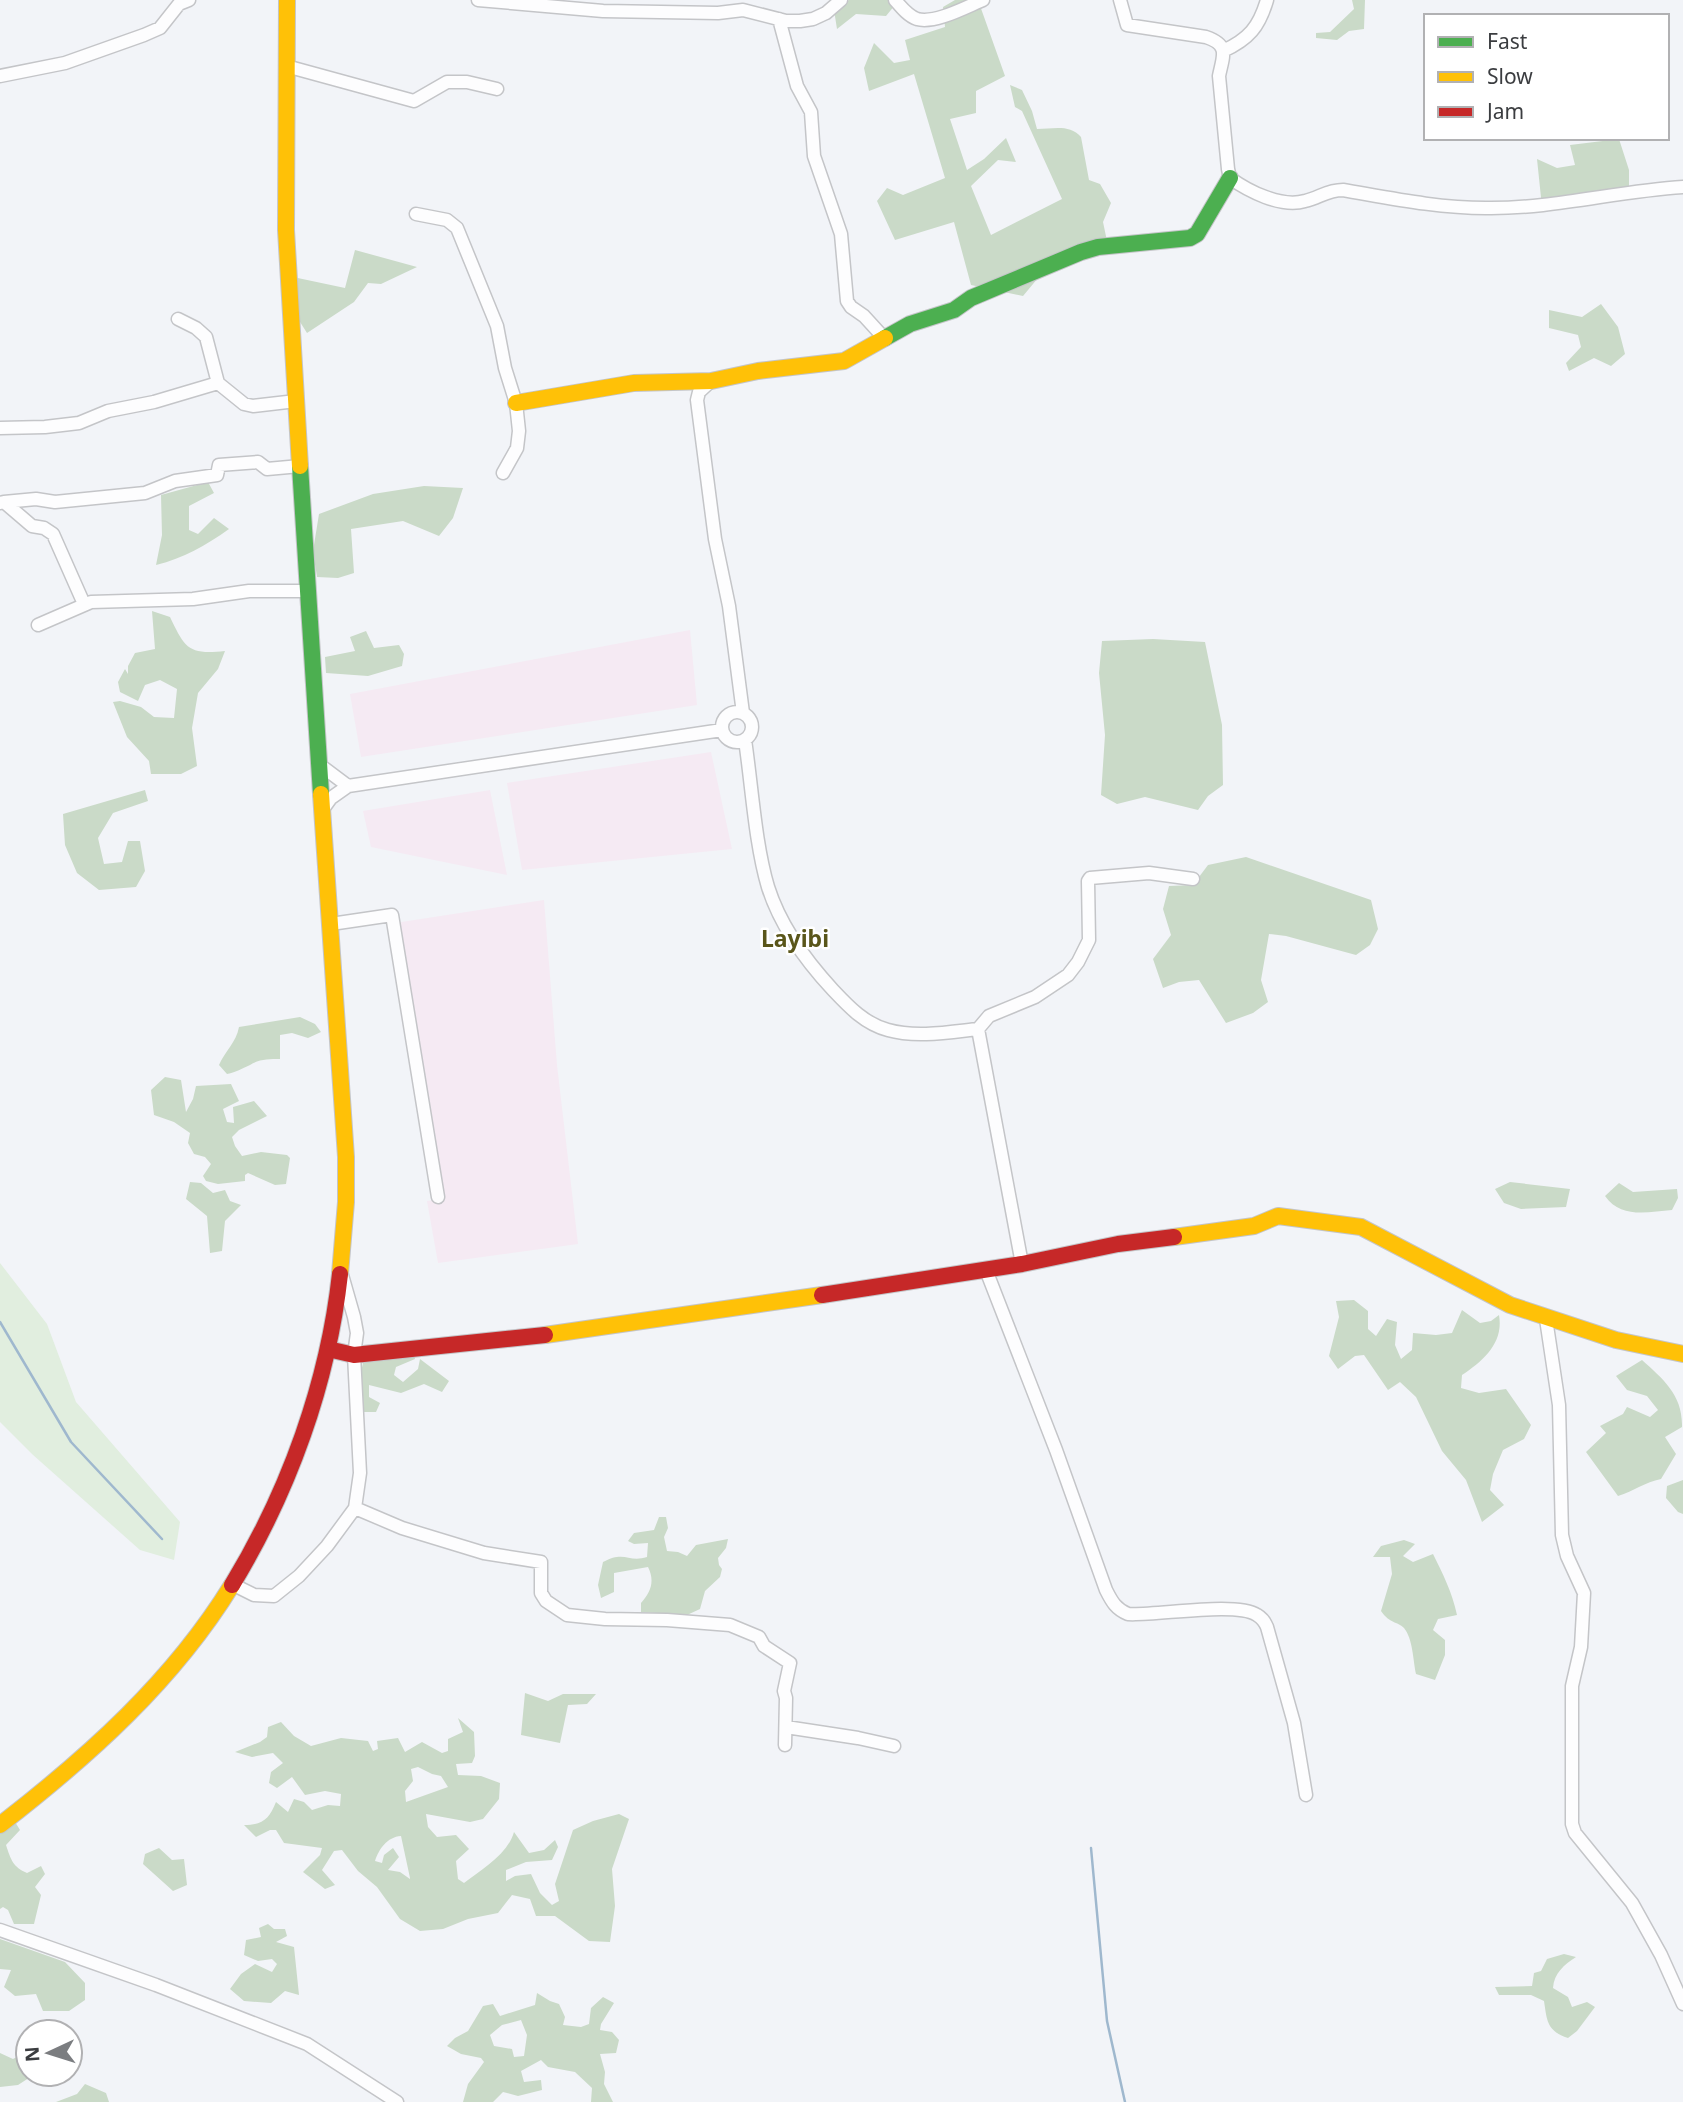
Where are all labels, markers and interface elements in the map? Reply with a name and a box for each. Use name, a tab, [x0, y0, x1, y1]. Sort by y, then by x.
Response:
legend	[1424, 14, 1669, 140]
text: Fast	[1487, 27, 1528, 55]
text: Slow	[1487, 62, 1533, 90]
text: Jam	[1485, 97, 1524, 125]
district label: Layibi	[761, 922, 829, 954]
north arrow	[14, 2018, 84, 2088]
text: N	[19, 2046, 46, 2063]

